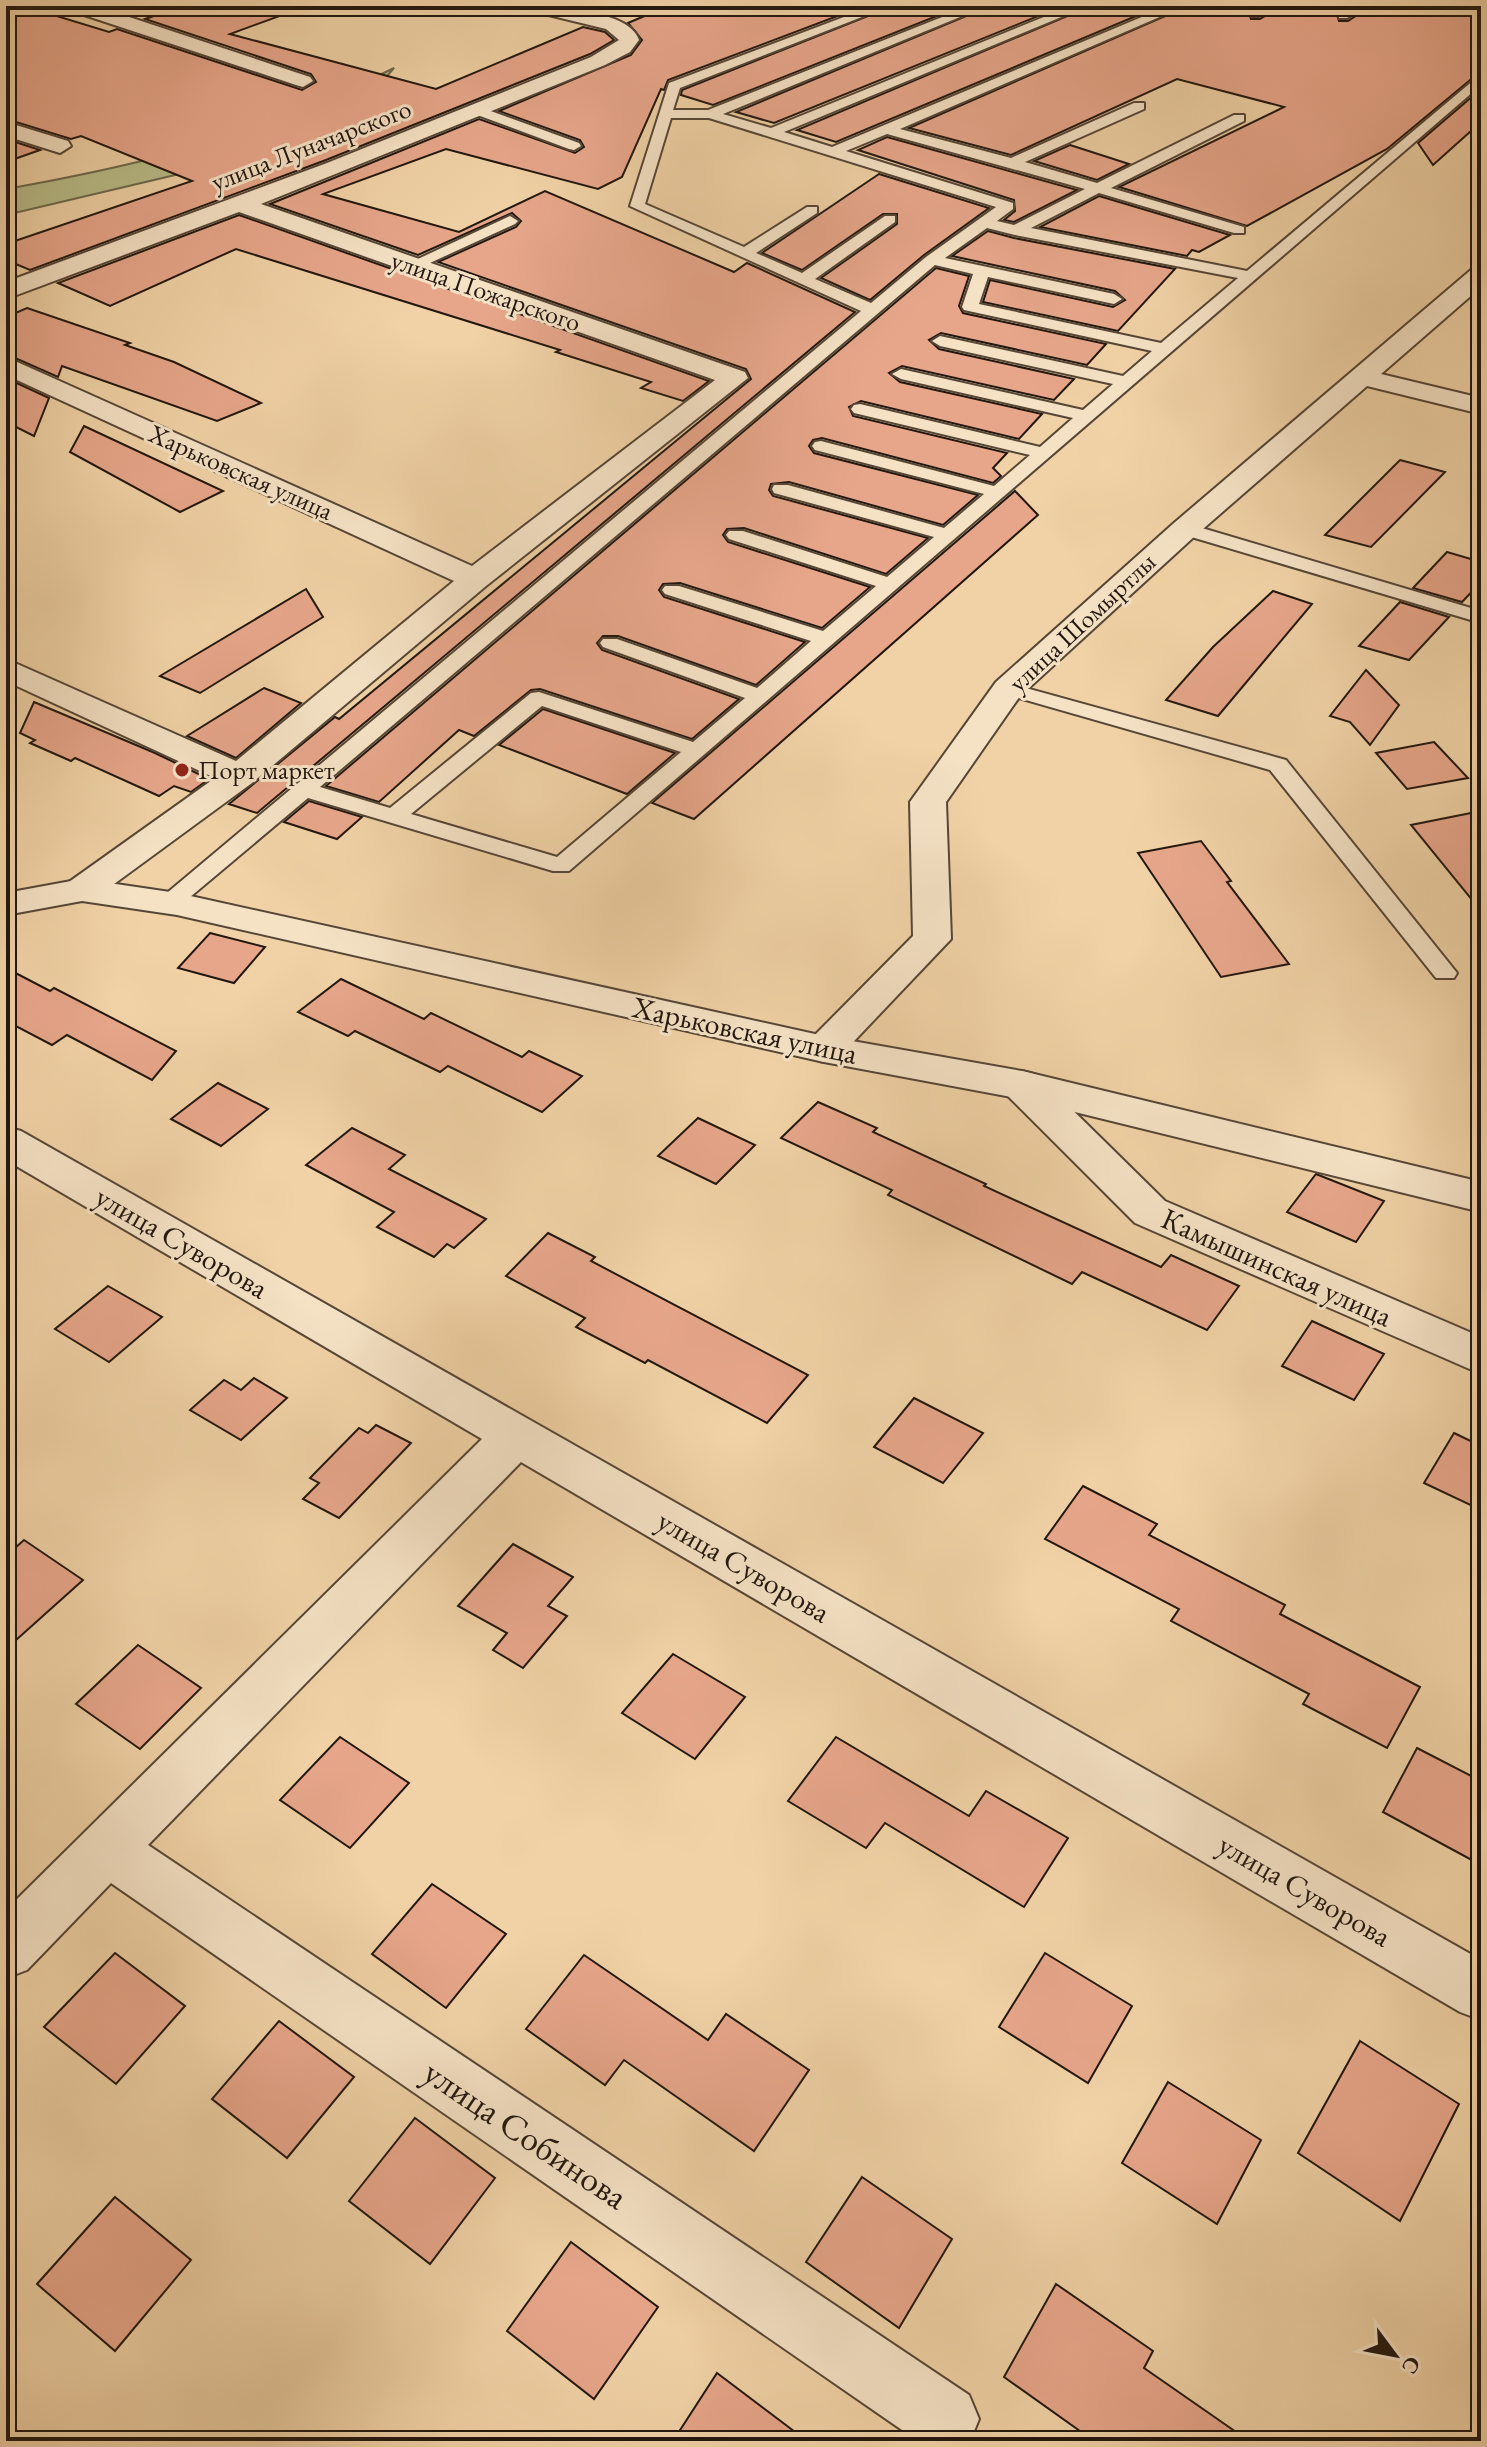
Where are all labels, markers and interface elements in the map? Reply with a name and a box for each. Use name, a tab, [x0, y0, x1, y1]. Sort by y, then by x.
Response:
street label: улица Луначарского	[206, 91, 416, 199]
street label: улица Пожарского	[387, 243, 585, 339]
street label: Харьковская улица	[143, 416, 339, 528]
street label: улица Шомыртлы	[1001, 545, 1163, 699]
place label: Порт маркет	[198, 753, 335, 787]
marker: Порт маркет	[173, 761, 191, 779]
street label: Харьковская улица	[628, 987, 861, 1073]
street label: улица Суворова	[89, 1177, 275, 1307]
street label: Камышинская улица	[1156, 1199, 1398, 1335]
street label: улица Суворова	[651, 1501, 837, 1631]
street label: улица Суворова	[1212, 1825, 1398, 1955]
street label: улица Собинова	[415, 2048, 638, 2220]
north arrow	[1355, 2315, 1435, 2395]
text: С	[1395, 2351, 1428, 2380]

